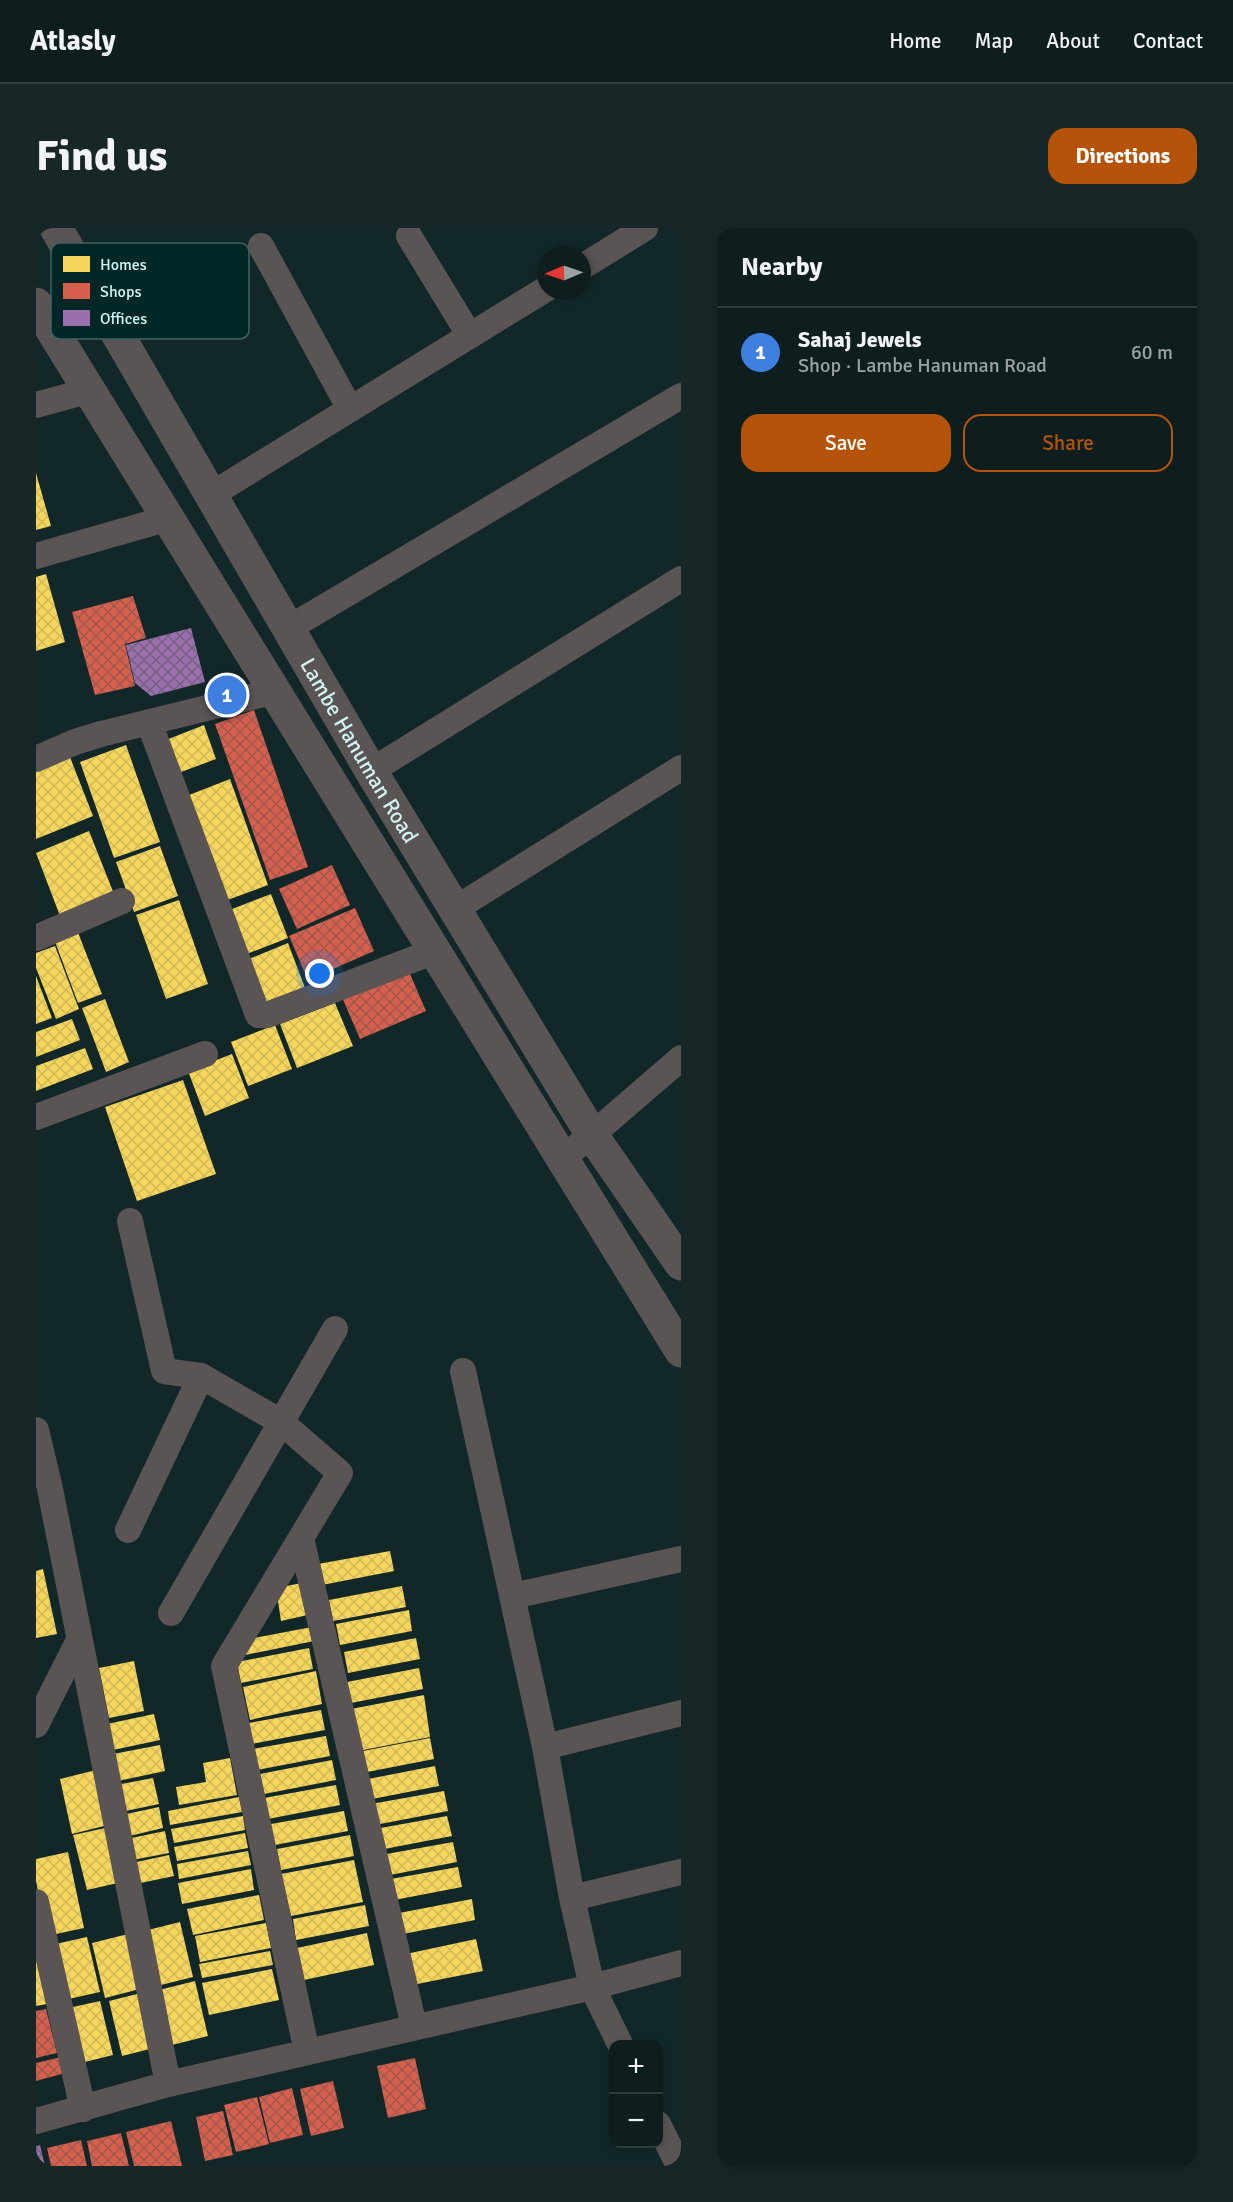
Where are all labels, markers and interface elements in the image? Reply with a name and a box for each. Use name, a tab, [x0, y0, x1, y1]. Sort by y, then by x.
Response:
text: Atlasly	[30, 24, 116, 58]
text: Home	[889, 28, 942, 54]
text: Map	[975, 28, 1013, 54]
text: About	[1046, 28, 1100, 54]
text: Contact	[1133, 28, 1203, 54]
button: Directions	[1048, 128, 1197, 184]
text: Find us	[36, 131, 167, 182]
legend	[51, 243, 249, 339]
north arrow	[537, 246, 591, 300]
text: Nearby	[741, 251, 822, 283]
text: Homes	[100, 255, 147, 275]
text: Shops	[100, 282, 141, 302]
text: Offices	[100, 309, 147, 329]
text: Sahaj Jewels	[798, 326, 922, 353]
text: 1	[755, 340, 766, 365]
text: 60 m	[1131, 340, 1173, 365]
text: Shop · Lambe Hanuman Road	[798, 353, 1047, 378]
button: Save	[741, 414, 951, 472]
button: Share	[963, 414, 1173, 472]
street label: Lambe Hanuman Road	[295, 653, 425, 848]
pin: 1	[208, 672, 246, 718]
your location	[305, 959, 334, 988]
map controls	[609, 2040, 663, 2148]
button: +	[609, 2040, 663, 2094]
button: −	[609, 2094, 663, 2148]

